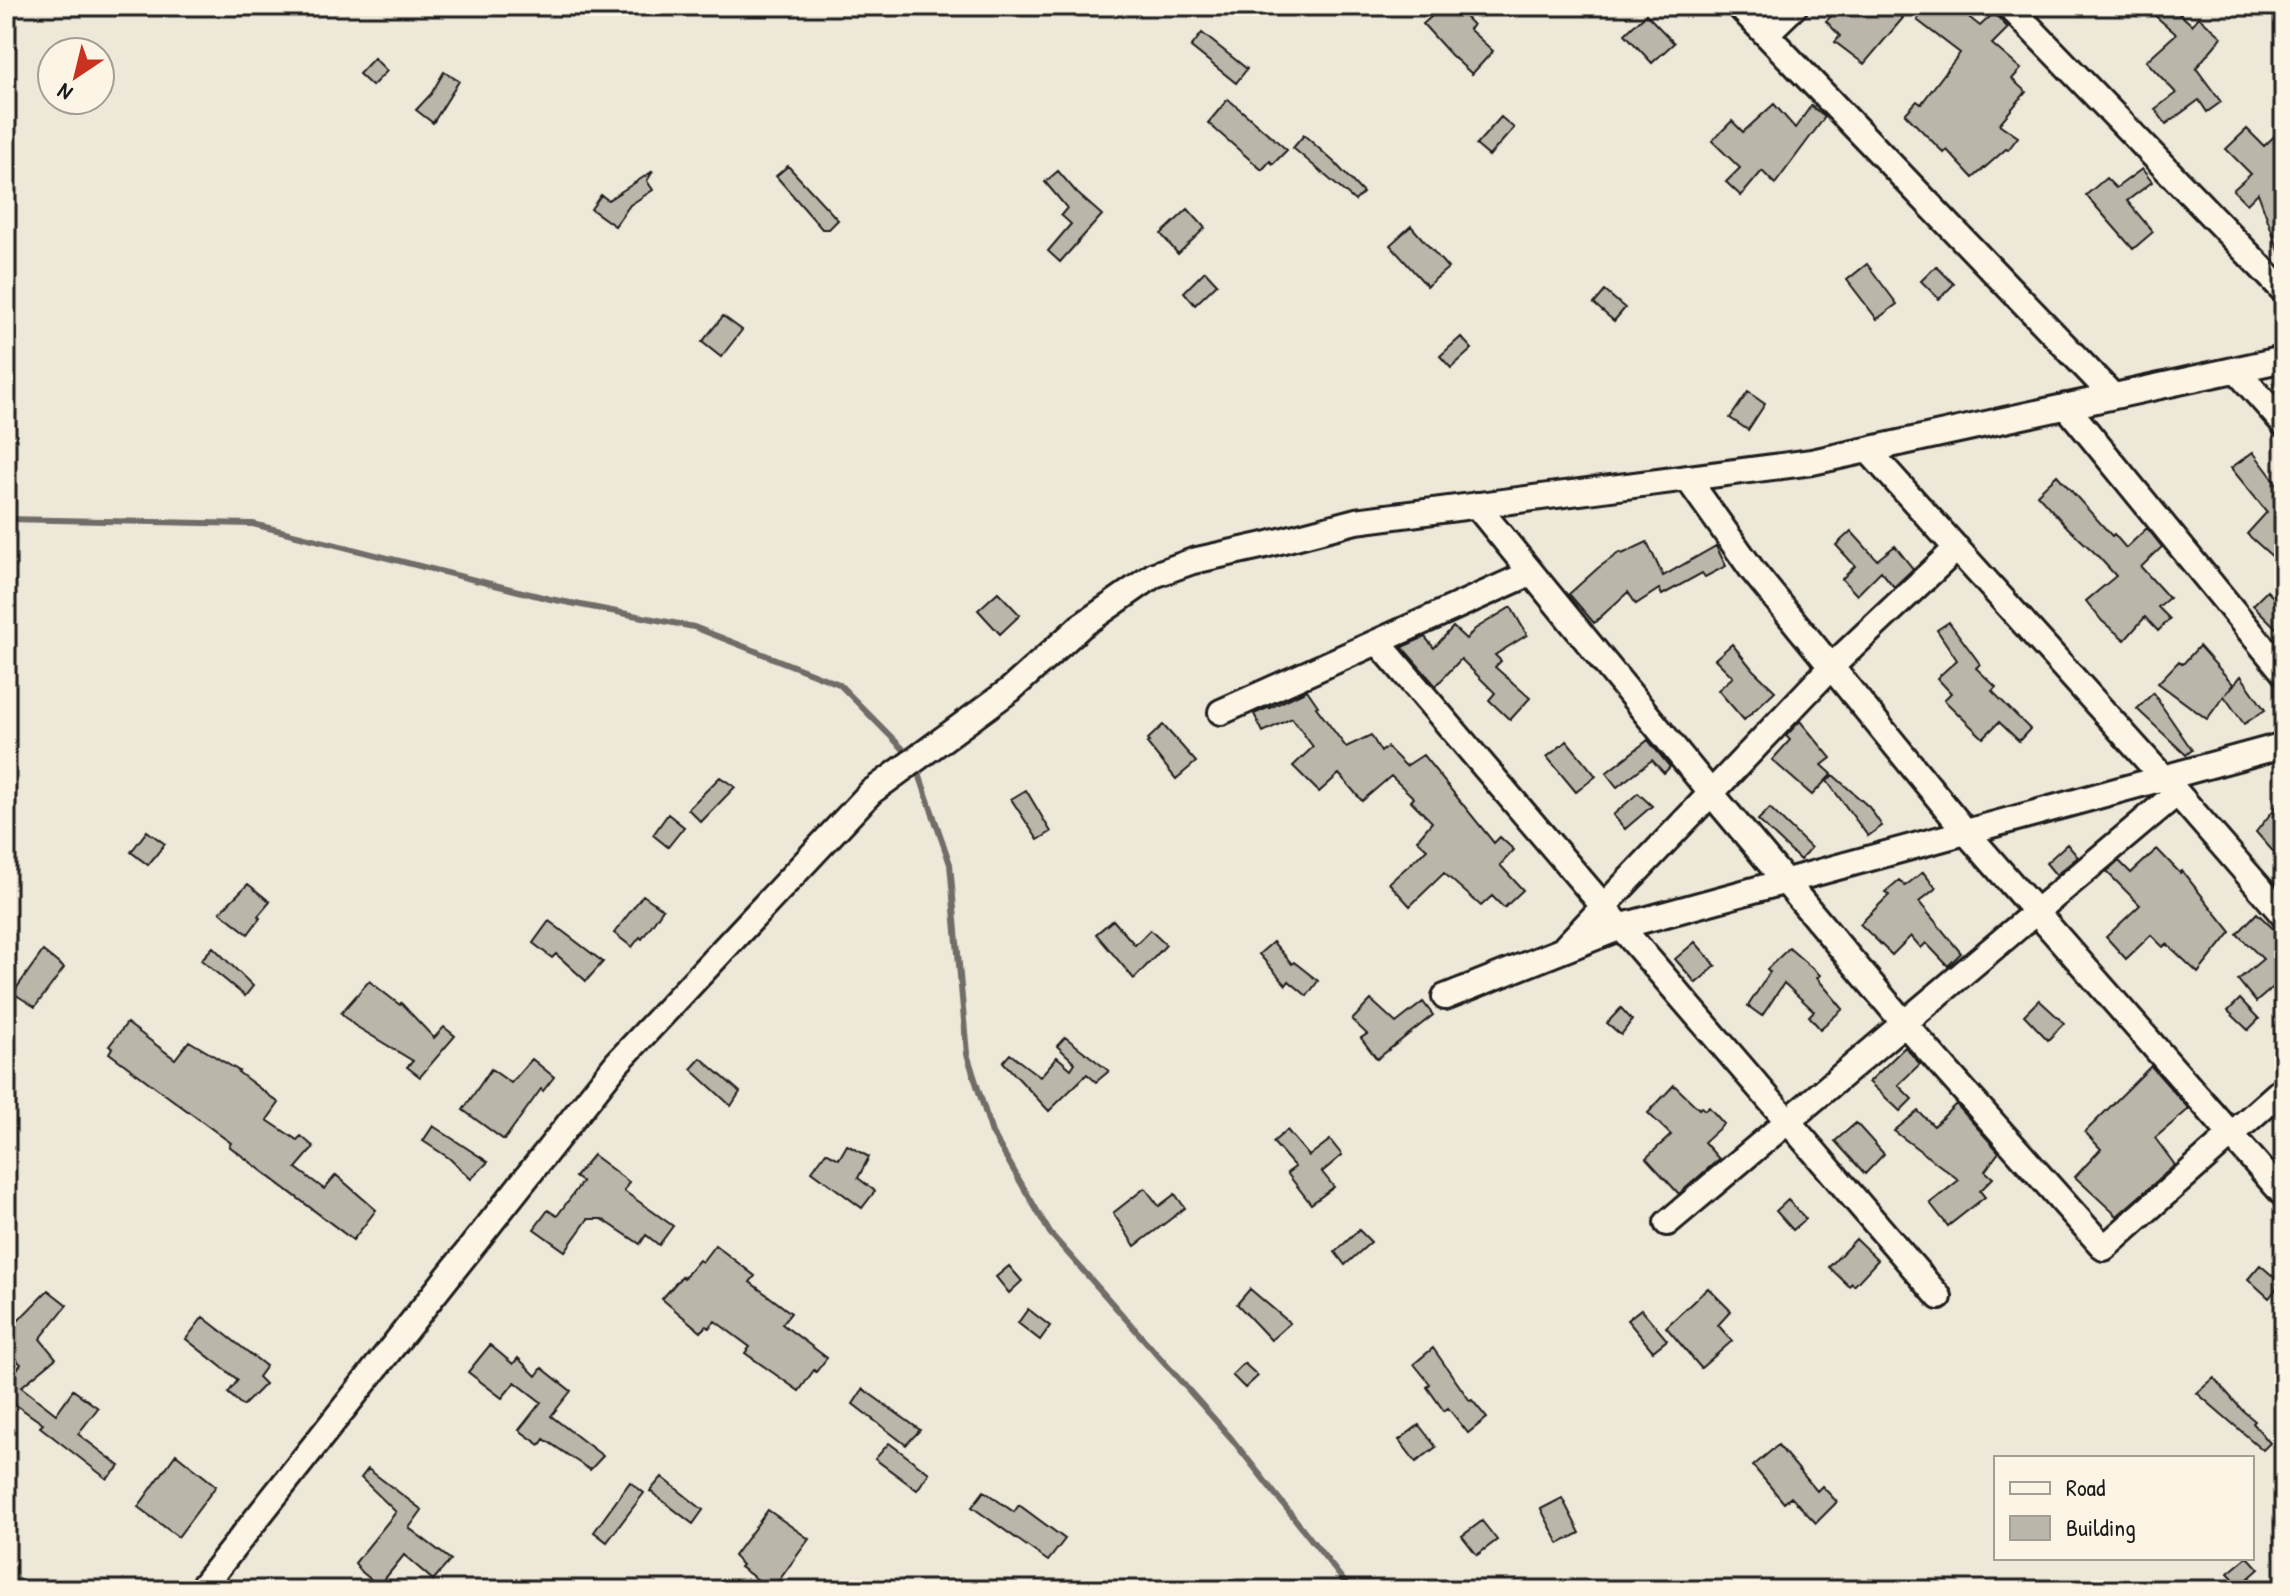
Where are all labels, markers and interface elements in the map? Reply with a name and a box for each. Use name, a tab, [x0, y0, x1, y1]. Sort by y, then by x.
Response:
north arrow	[36, 36, 116, 116]
text: N	[51, 77, 78, 108]
legend	[1994, 1456, 2254, 1560]
text: Road	[2066, 1471, 2105, 1503]
text: Building	[2066, 1511, 2136, 1543]

